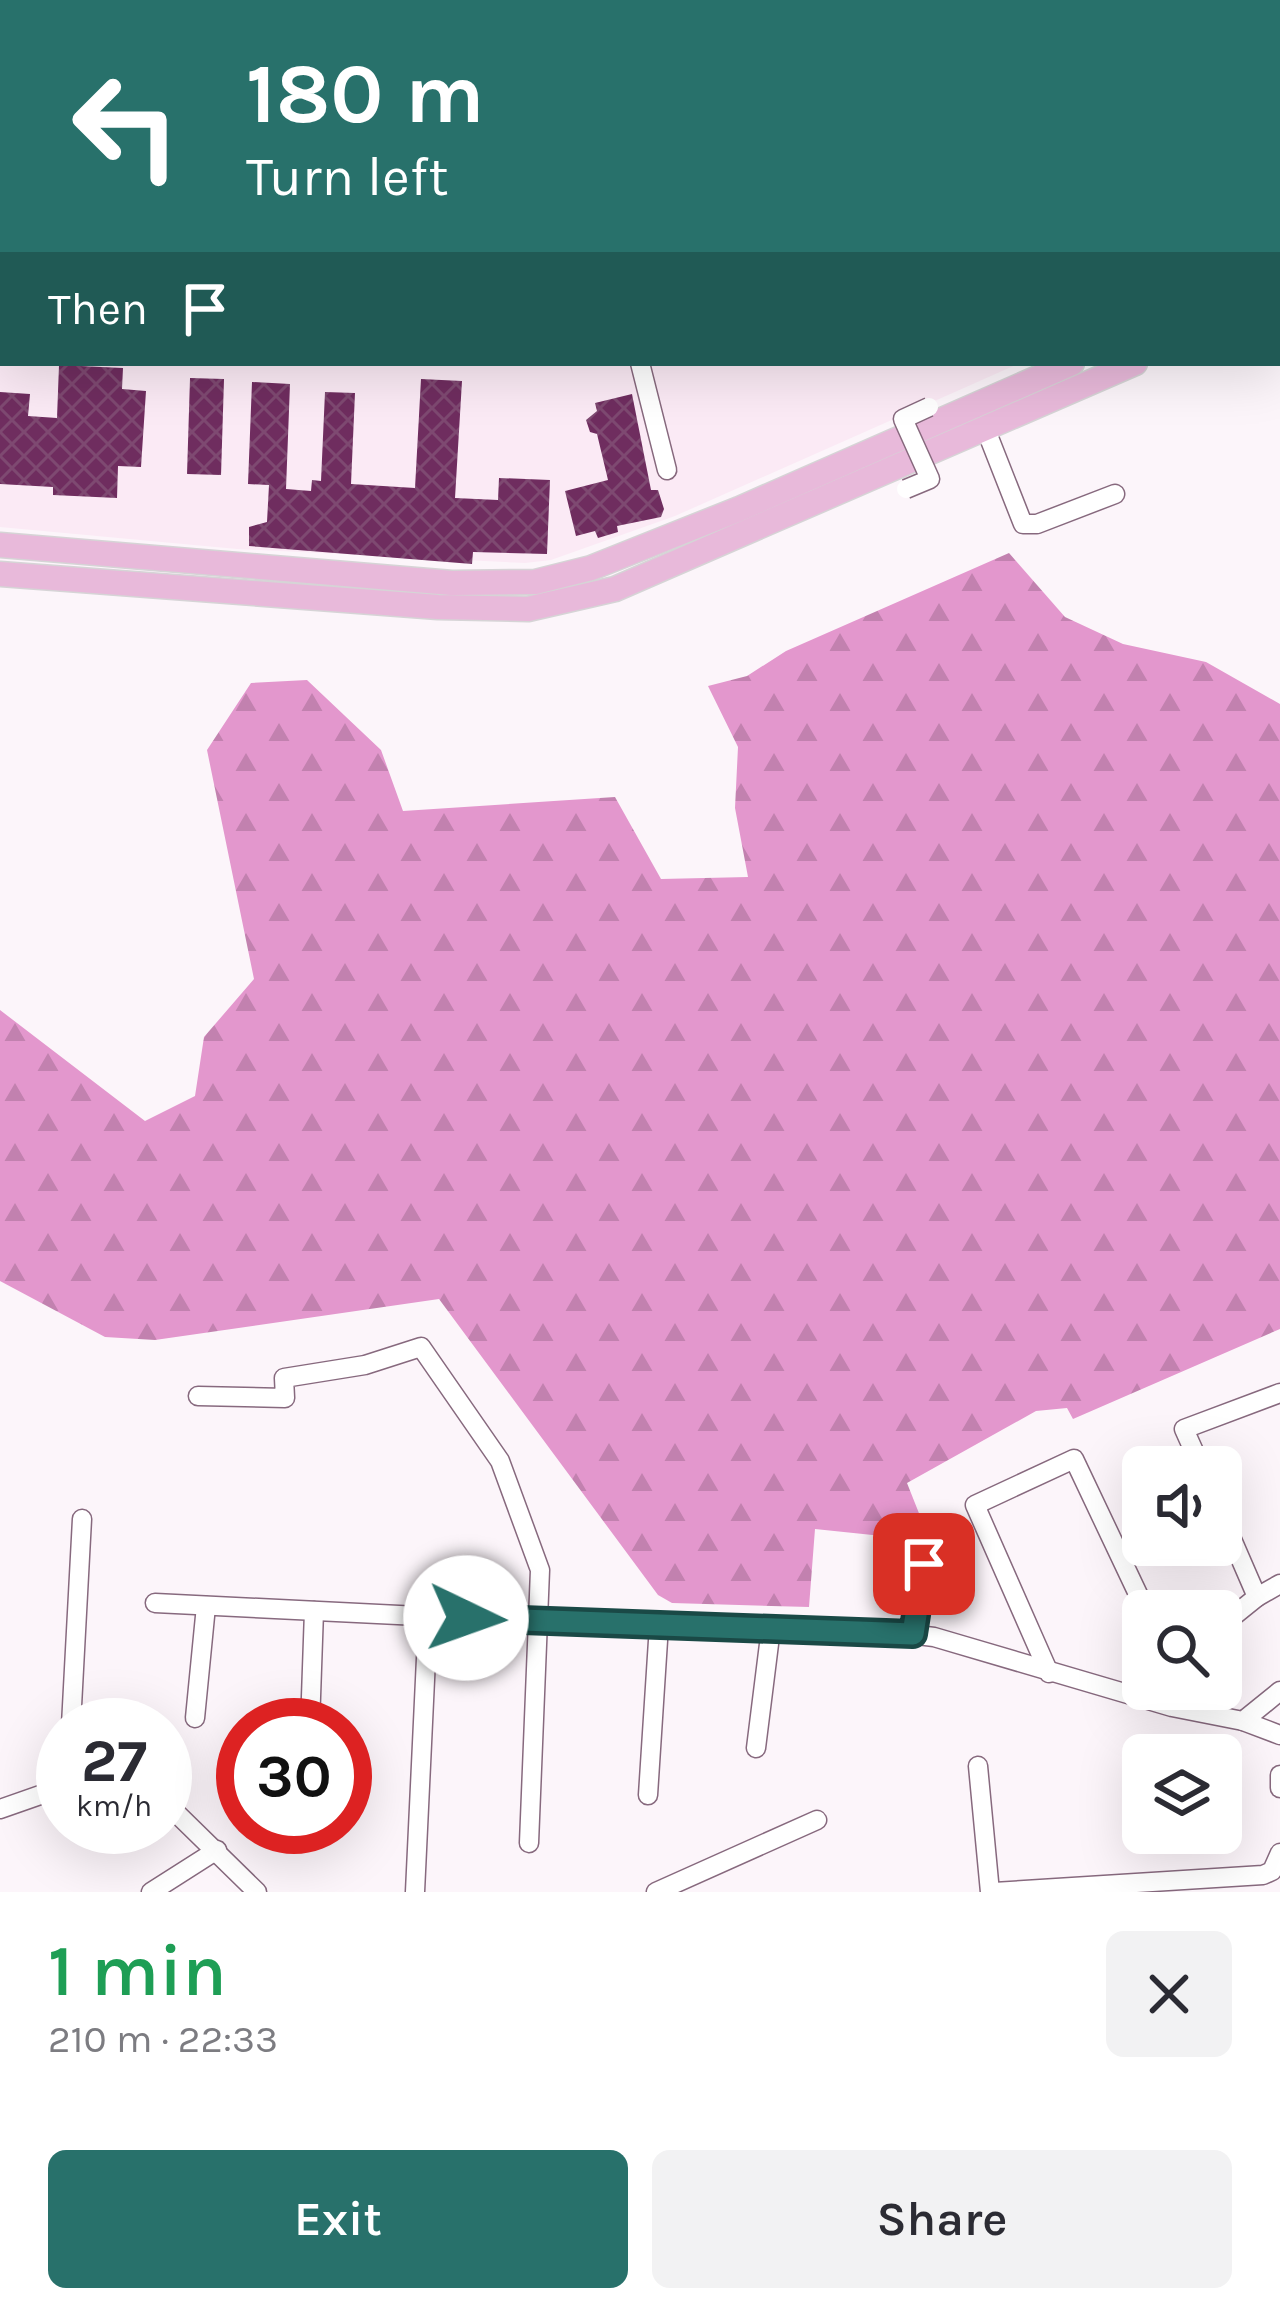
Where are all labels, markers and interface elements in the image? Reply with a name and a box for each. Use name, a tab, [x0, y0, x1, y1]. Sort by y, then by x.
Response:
text: 180 m	[246, 45, 484, 143]
icon: left	[48, 48, 204, 204]
text: Turn left	[246, 145, 449, 209]
icon: arrive	[172, 276, 238, 342]
text: Then	[48, 283, 148, 335]
map controls	[1122, 1446, 1242, 1854]
button: sound	[1122, 1446, 1242, 1566]
pin	[873, 1513, 975, 1615]
icon: arrive	[891, 1531, 957, 1597]
position arrow	[403, 1555, 529, 1681]
button: search	[1122, 1590, 1242, 1710]
speed limit sign: 30	[216, 1698, 372, 1854]
text: 27	[81, 1726, 147, 1796]
button: layers	[1122, 1734, 1242, 1854]
text: km/h	[76, 1788, 152, 1824]
text: 1 min	[48, 1929, 227, 2013]
button: close	[1106, 1931, 1232, 2057]
text: 210 m · 22:33	[48, 2016, 278, 2062]
button: Exit	[48, 2150, 628, 2288]
button: Share	[652, 2150, 1232, 2288]

